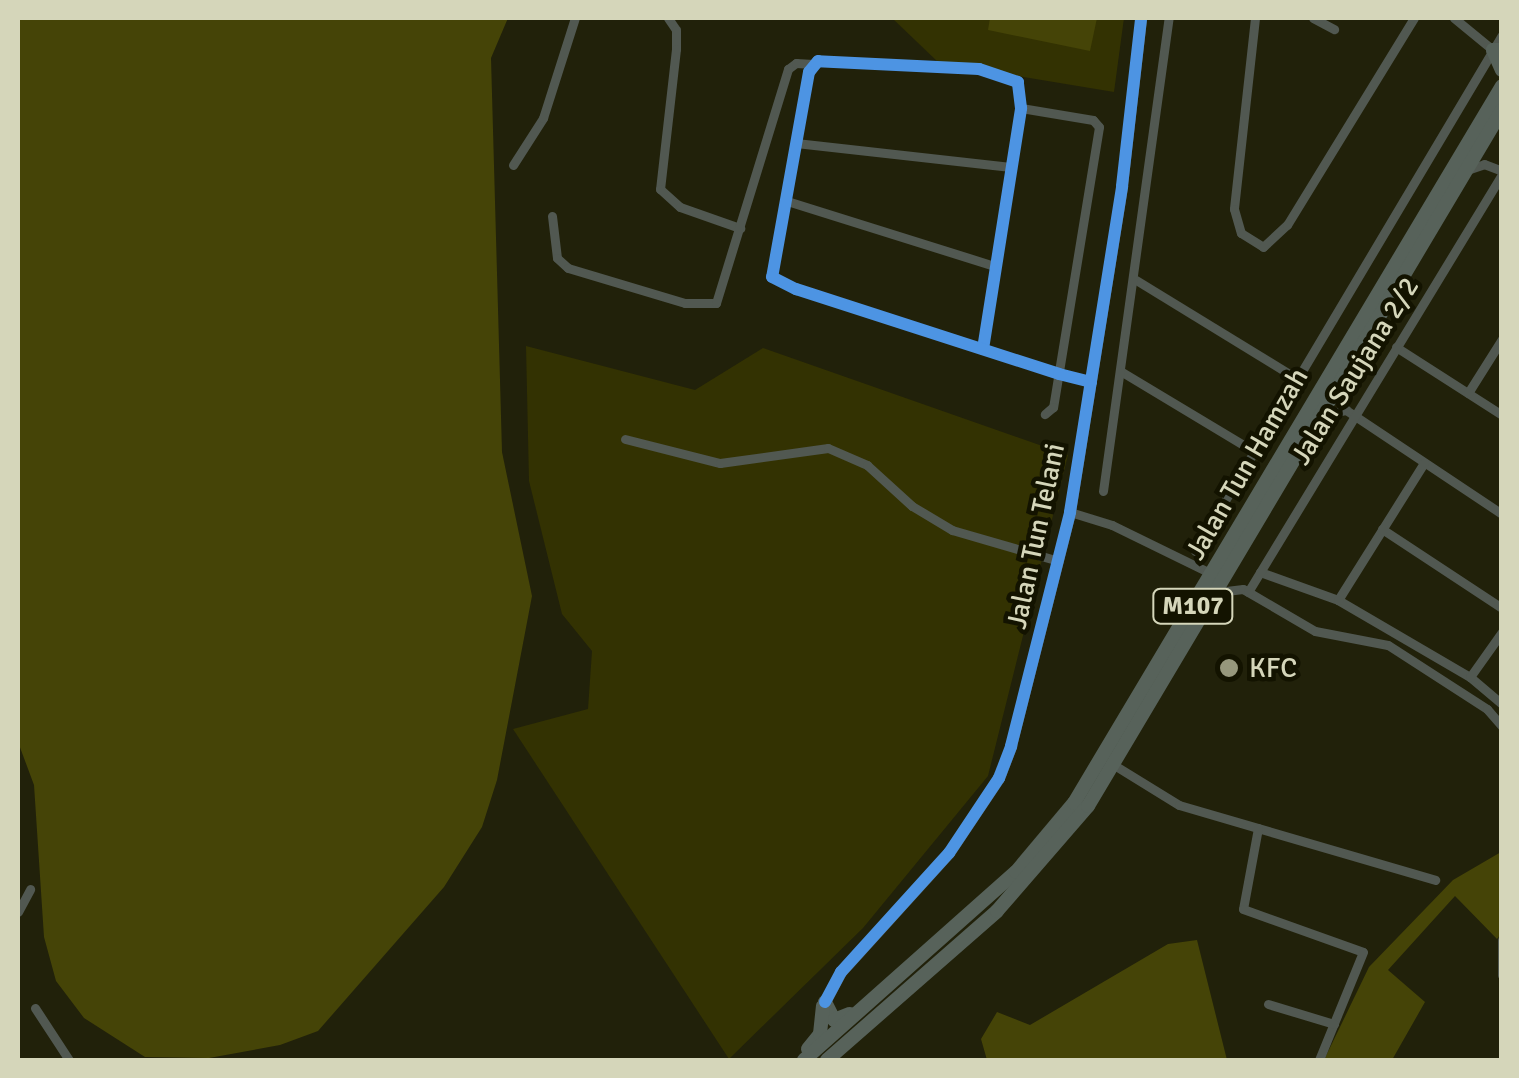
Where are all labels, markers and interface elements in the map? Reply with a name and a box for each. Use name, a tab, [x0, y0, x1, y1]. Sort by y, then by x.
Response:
street label: Jalan Saujana 2/2	[1284, 271, 1426, 471]
street label: Jalan Tun Hamzah	[1179, 362, 1315, 566]
street label: Jalan Tun Telani	[1000, 440, 1072, 632]
road number: M107	[1150, 586, 1236, 626]
place label: KFC	[1249, 651, 1297, 685]
marker: KFC	[1218, 657, 1240, 679]

